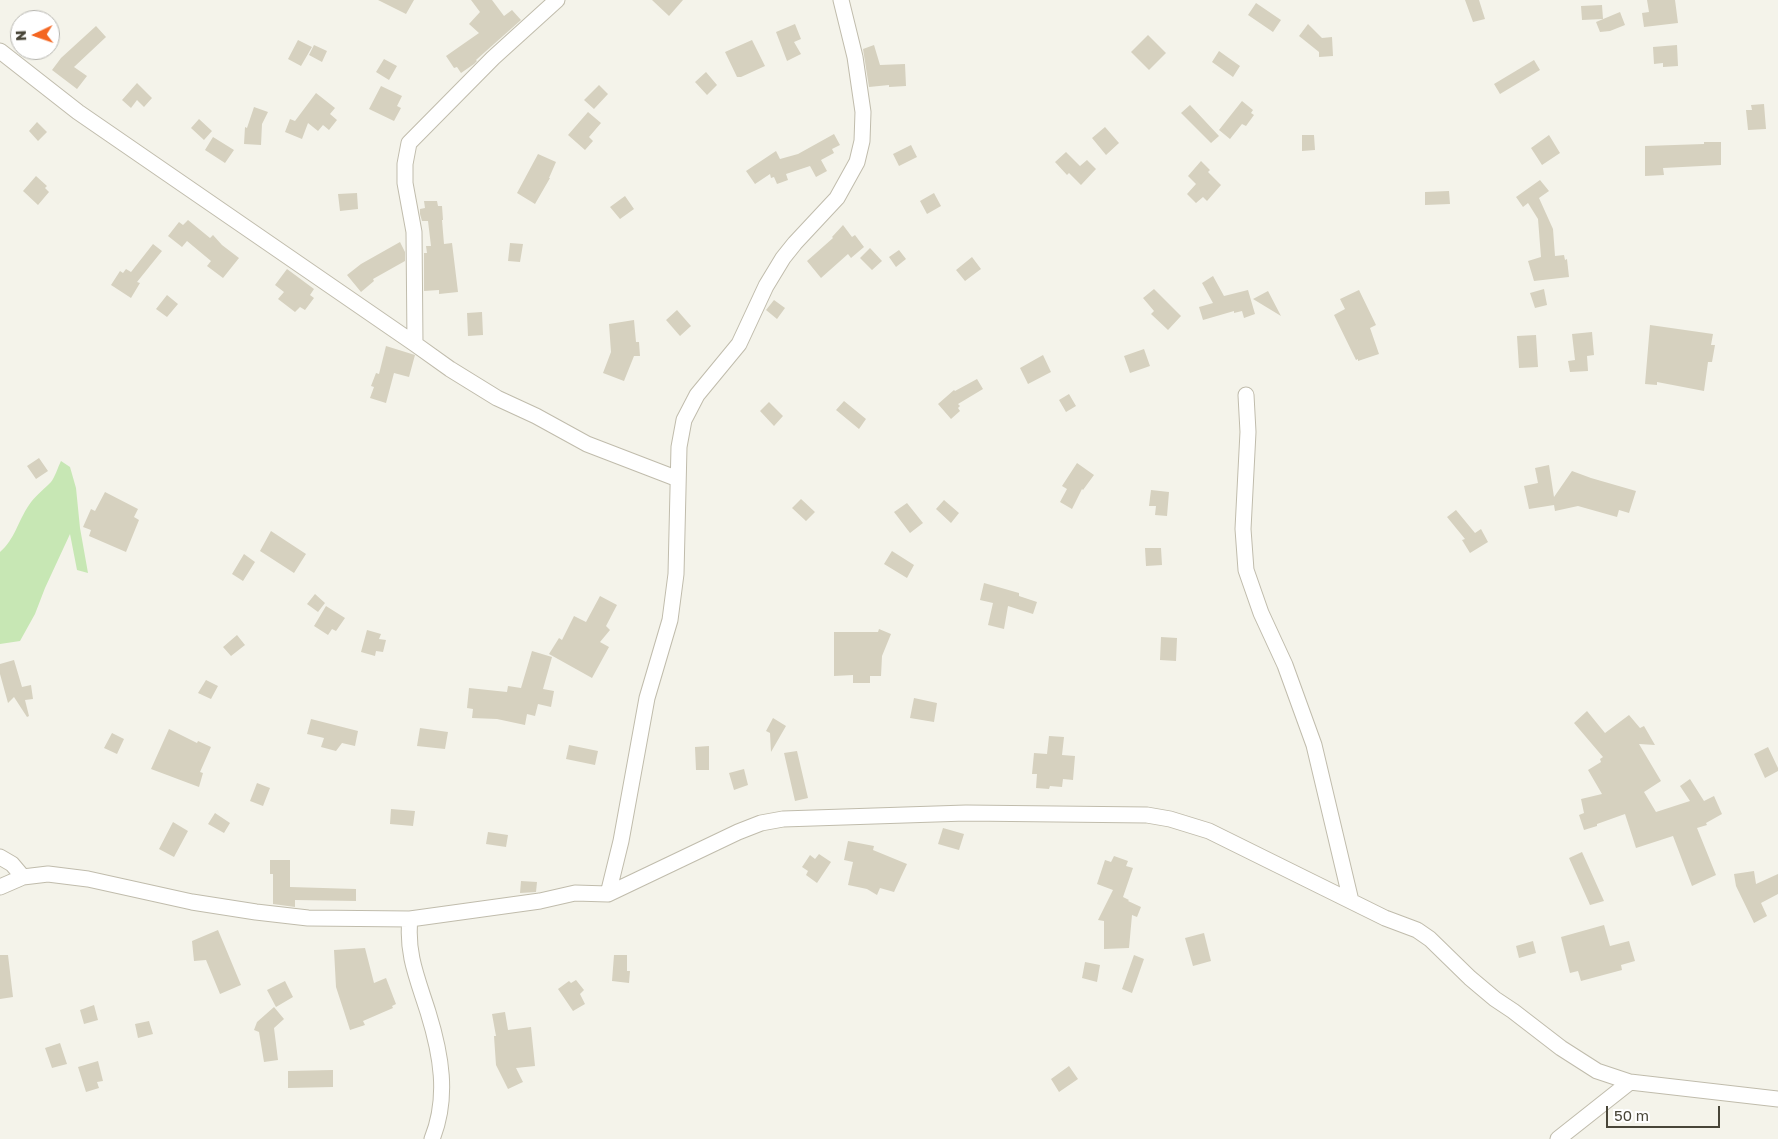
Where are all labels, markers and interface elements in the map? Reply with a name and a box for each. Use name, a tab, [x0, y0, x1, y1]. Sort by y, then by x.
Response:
north arrow	[10, 10, 60, 60]
text: N	[12, 30, 29, 42]
scale bar	[1608, 1096, 1722, 1128]
text: 50 m	[1614, 1106, 1649, 1124]

